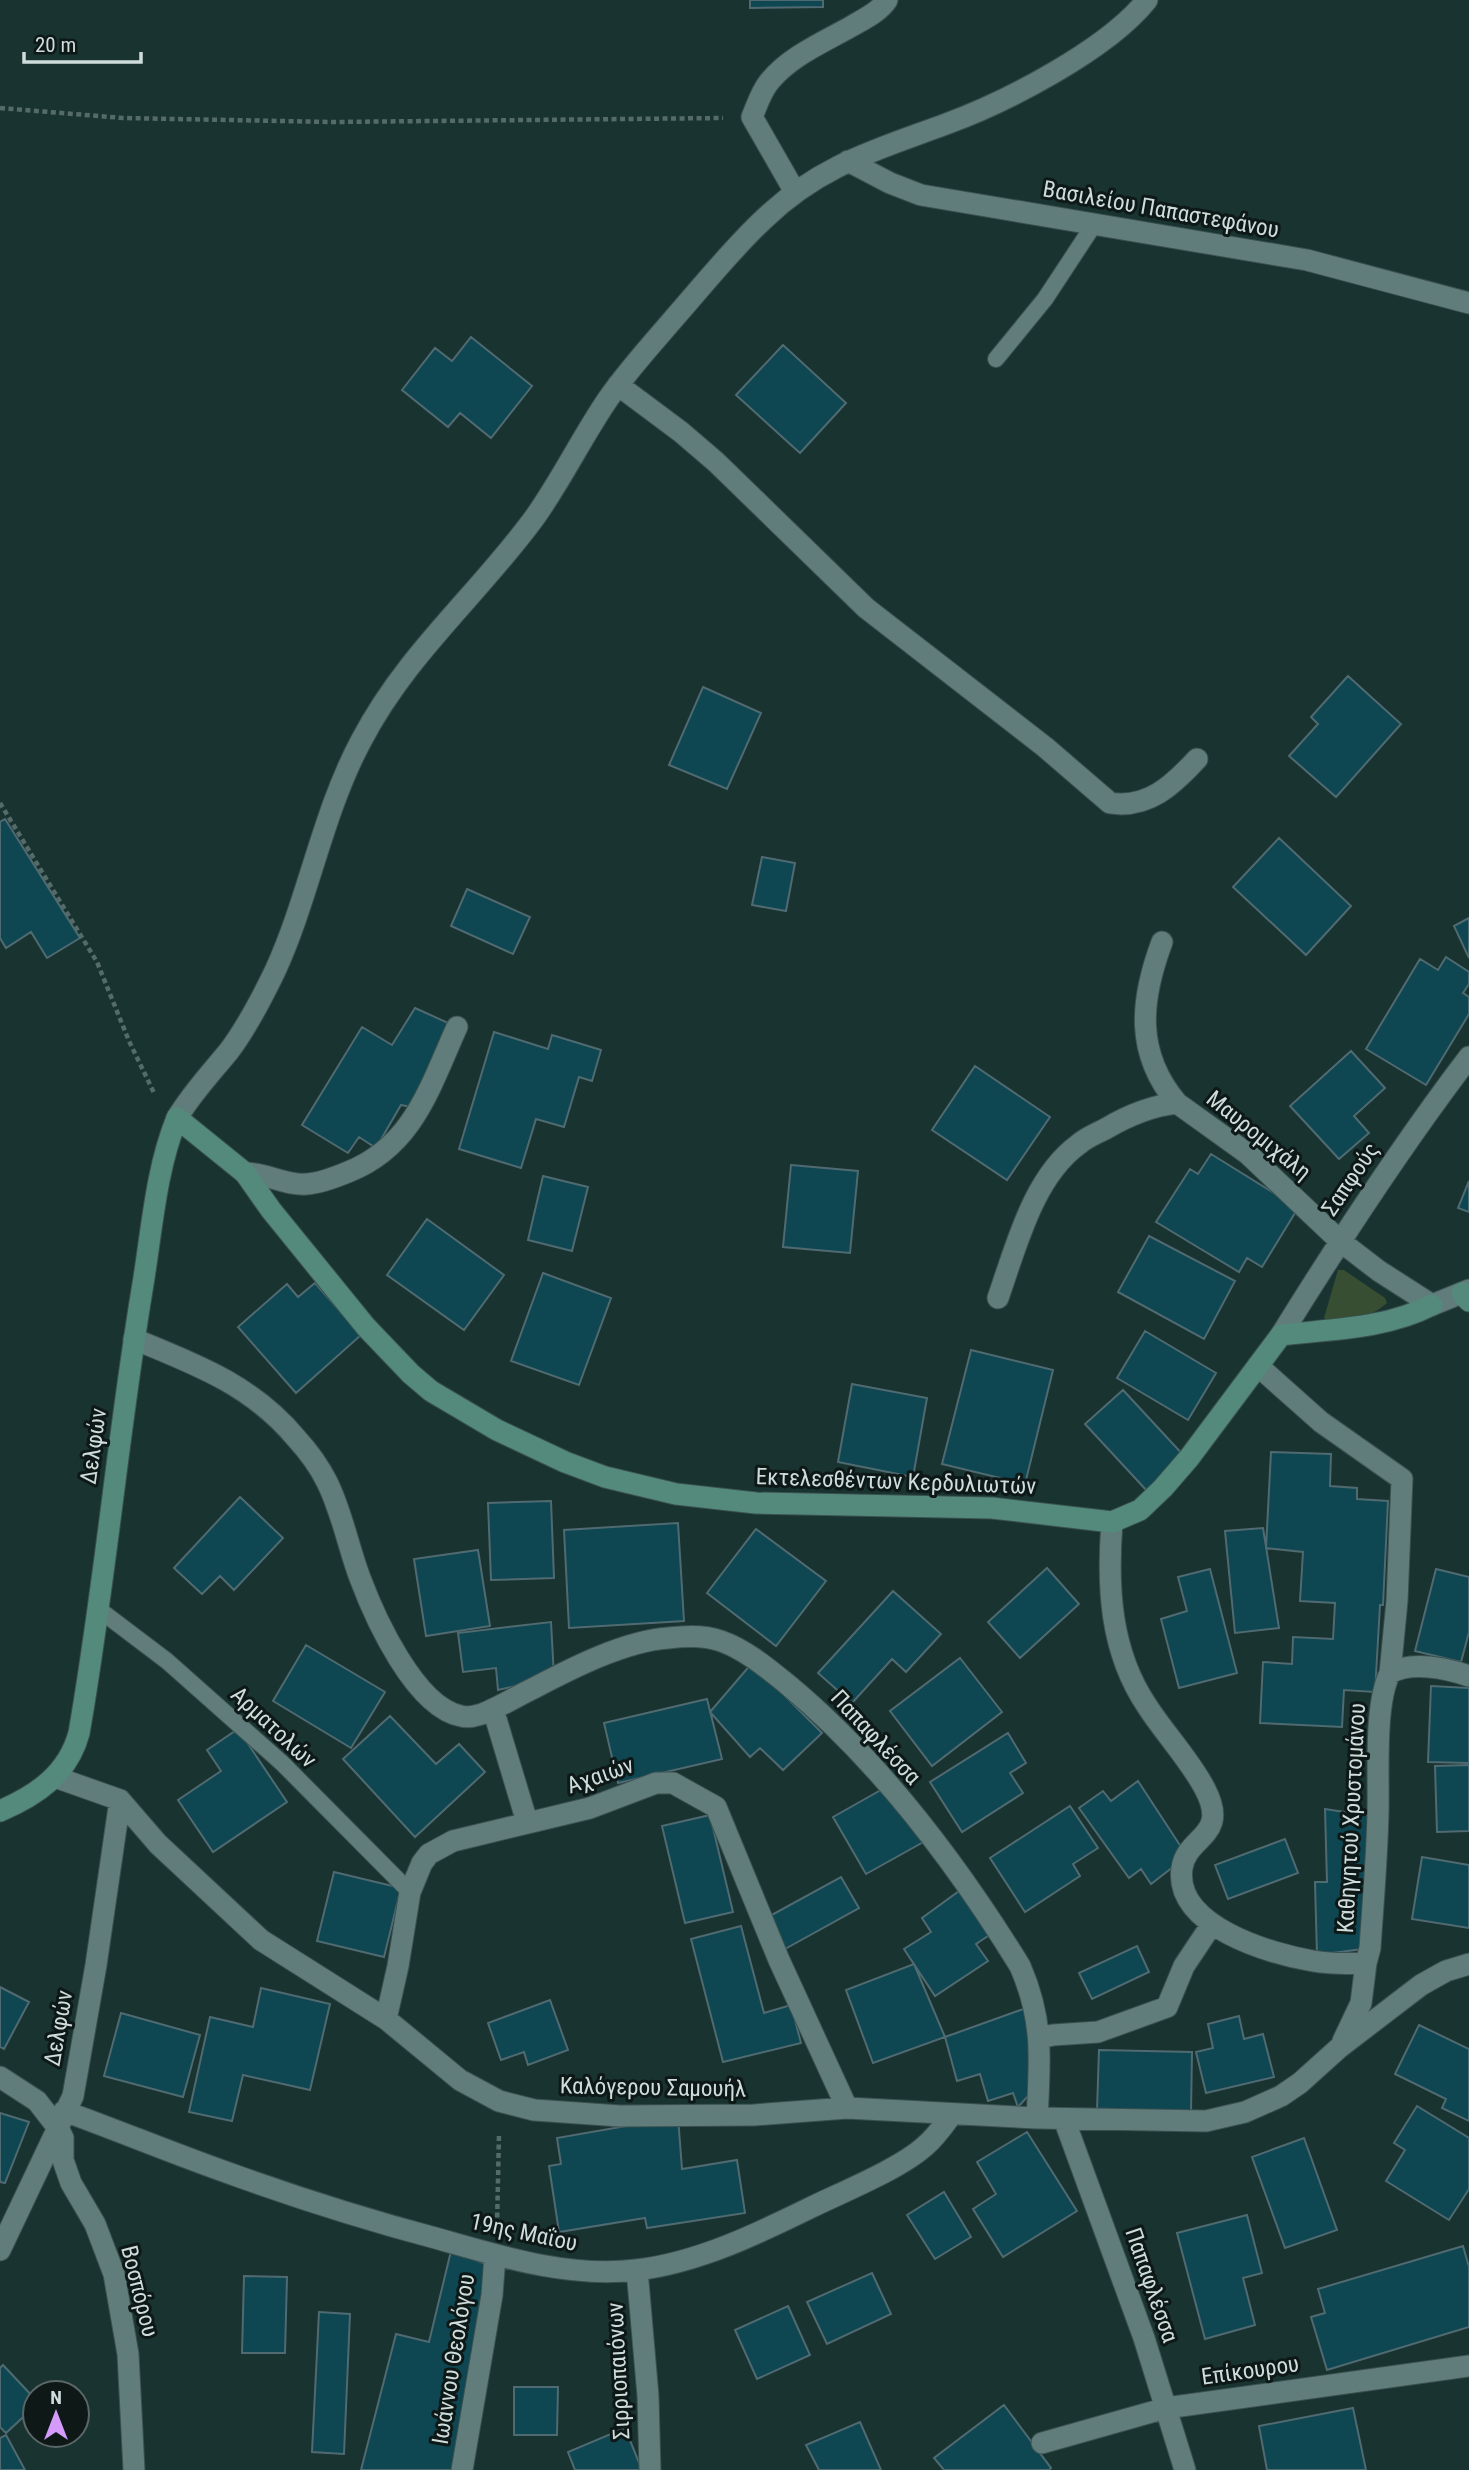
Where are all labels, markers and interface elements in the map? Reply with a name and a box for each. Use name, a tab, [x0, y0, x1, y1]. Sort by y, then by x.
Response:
scale bar	[24, 21, 142, 65]
text: 20 m	[35, 33, 76, 57]
street label: Βασιλείου Παπαστεφάνου	[1041, 175, 1281, 244]
street label: Μαυρομιχάλη	[1201, 1085, 1316, 1186]
street label: Σαπφούς	[1316, 1137, 1385, 1221]
street label: Δελφών	[75, 1406, 112, 1486]
street label: Εκτελεσθέντων Κερδυλιωτών	[755, 1463, 1037, 1500]
street label: Αρματολών	[225, 1681, 322, 1774]
street label: Παπαφλέσσα	[825, 1684, 926, 1790]
street label: Καθηγητού Χρυστομάνου	[1332, 1702, 1371, 1934]
street label: Αχαιών	[563, 1751, 637, 1799]
street label: Δελφών	[39, 1988, 78, 2068]
street label: Καλόγερου Σαμουήλ	[560, 2072, 746, 2103]
street label: 19ης Μαΐου	[468, 2208, 580, 2257]
street label: Παπαφλέσσα	[1119, 2224, 1184, 2346]
street label: Βοσπόρου	[115, 2243, 164, 2340]
street label: Ιωάννου Θεολόγου	[427, 2272, 480, 2446]
street label: Σιρριοπαιόνων	[601, 2302, 636, 2440]
street label: Επίκουρου	[1200, 2350, 1301, 2391]
north arrow	[21, 2379, 91, 2449]
text: N	[50, 2386, 62, 2409]

